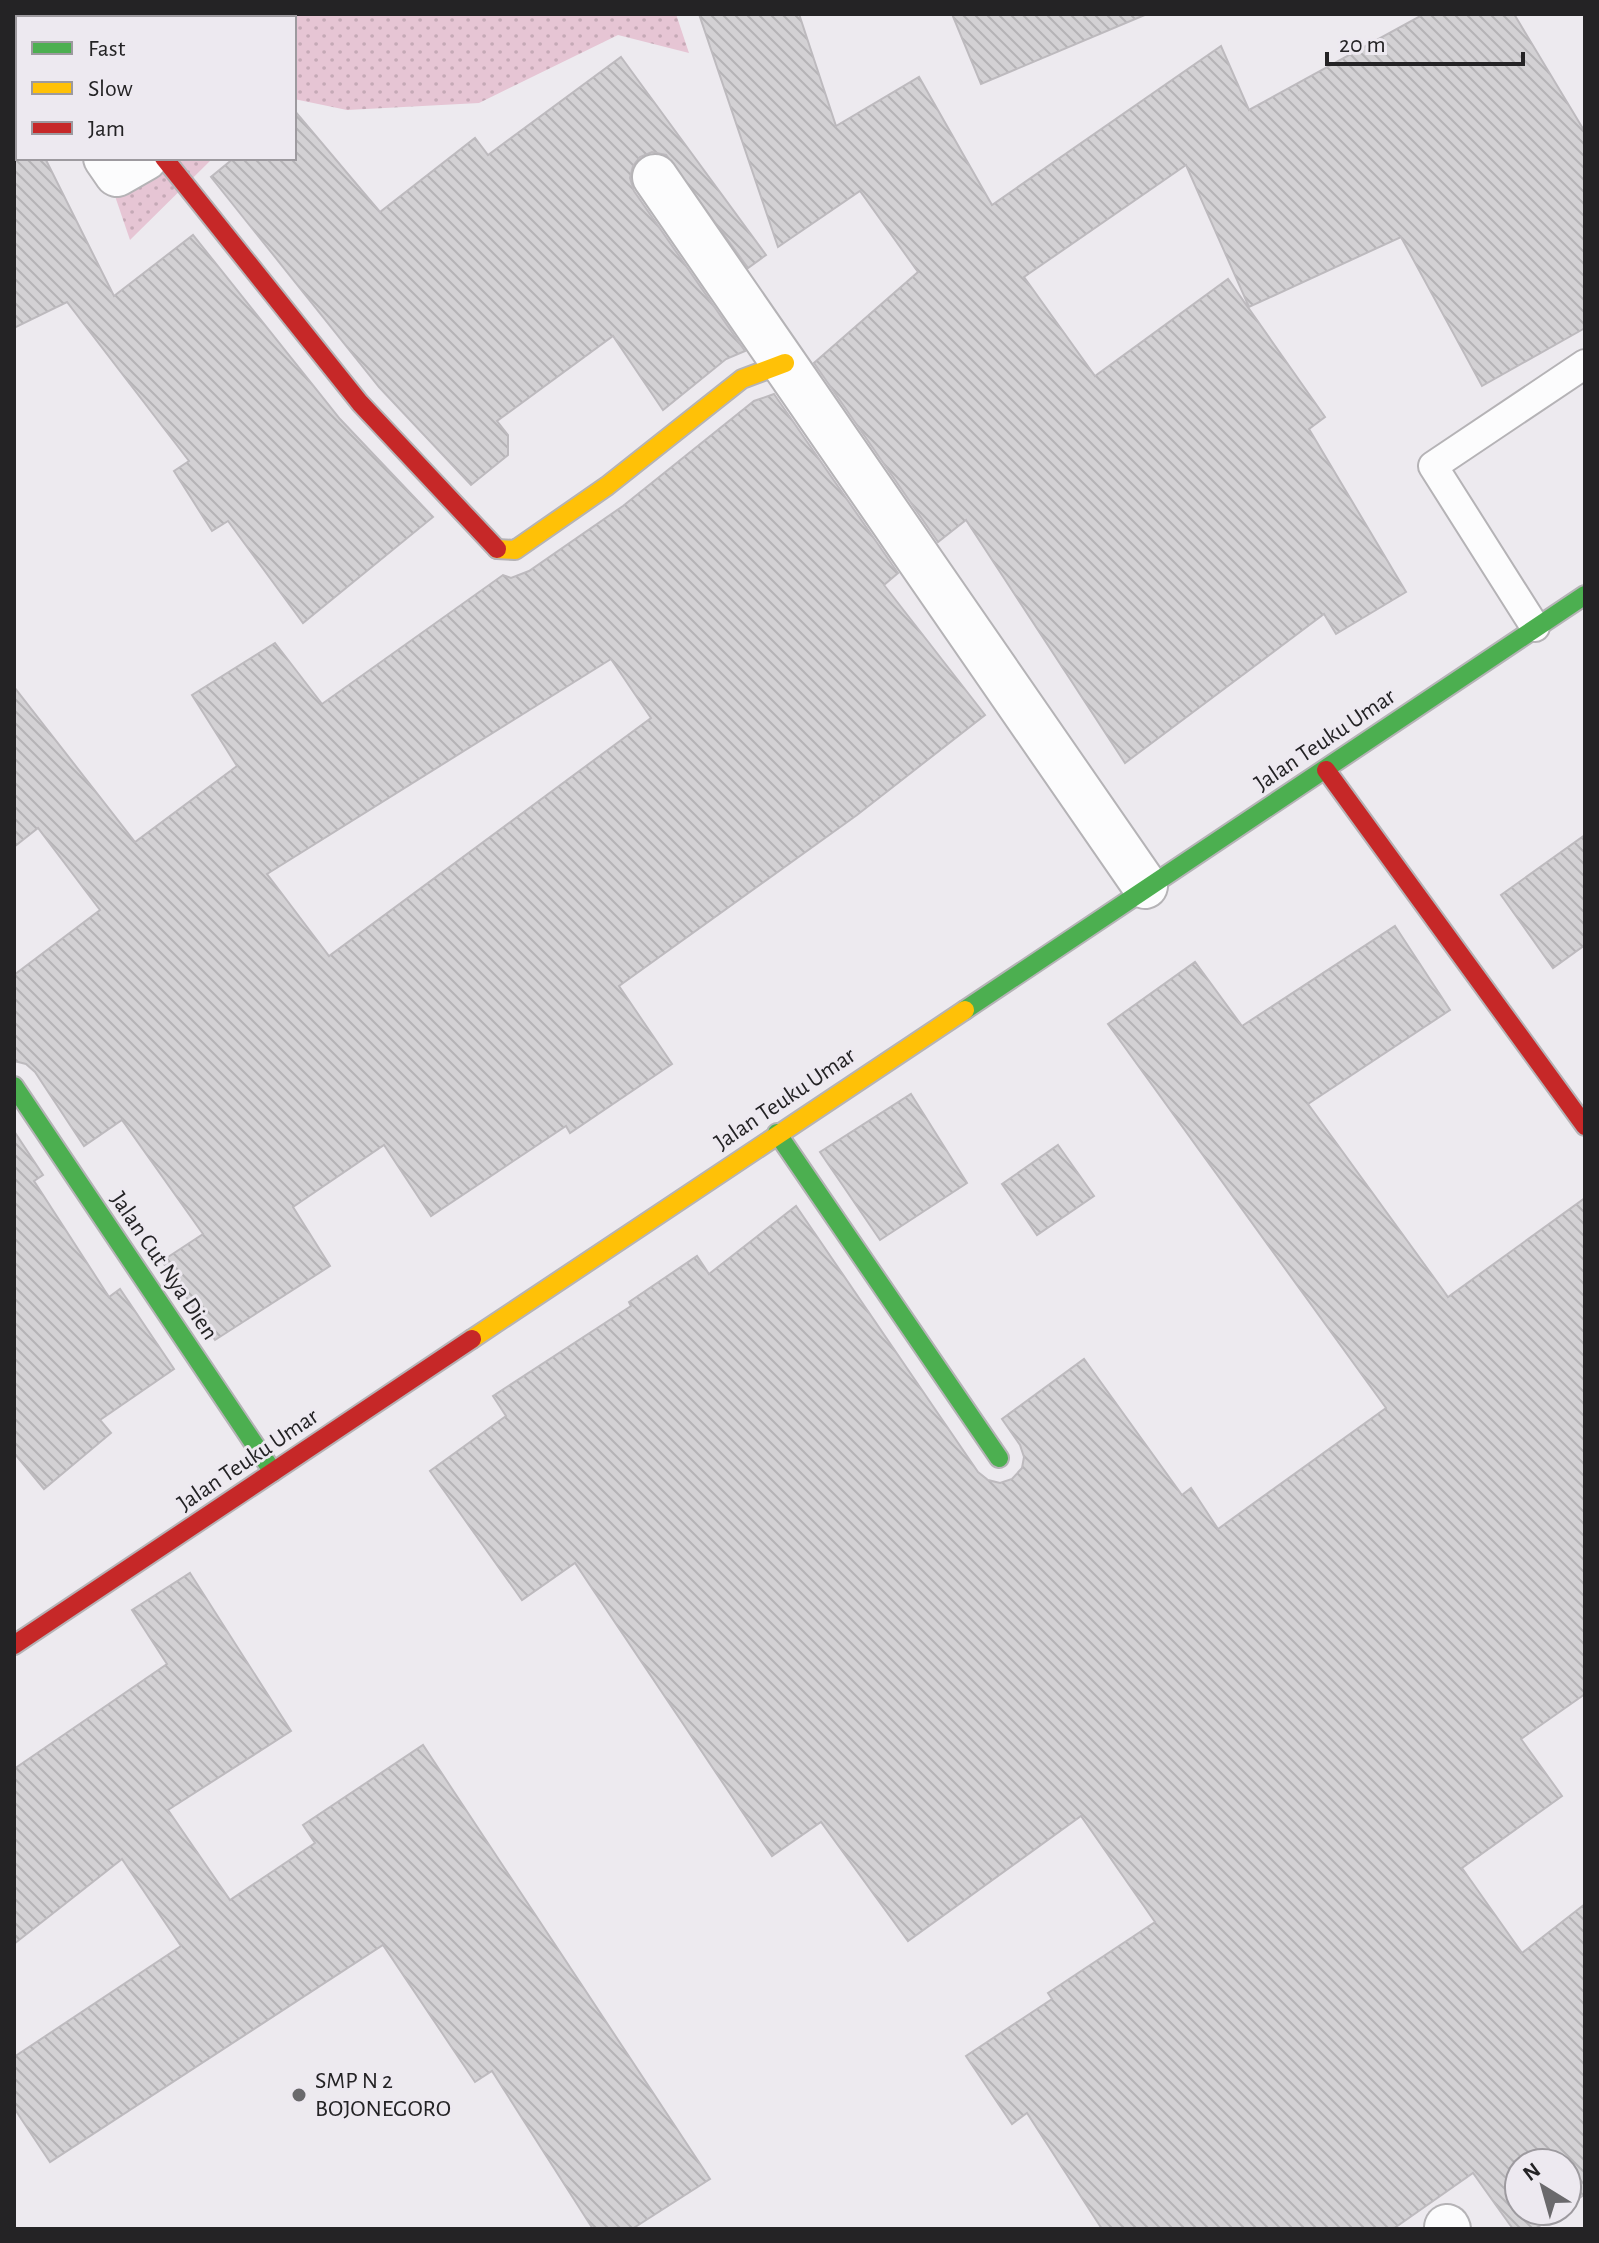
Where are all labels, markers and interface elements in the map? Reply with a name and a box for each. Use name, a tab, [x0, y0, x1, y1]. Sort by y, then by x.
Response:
legend	[16, 16, 296, 160]
scale bar	[1327, 16, 1523, 66]
text: 20 m	[1339, 33, 1386, 57]
text: Fast	[88, 37, 126, 61]
text: Slow	[88, 77, 133, 101]
text: Jam	[88, 117, 125, 141]
street label: Jalan Teuku Umar	[1250, 684, 1400, 796]
street label: Jalan Teuku Umar	[710, 1043, 860, 1155]
street label: Jalan Cut Nya Dien	[106, 1188, 222, 1344]
street label: Jalan Teuku Umar	[173, 1404, 323, 1516]
place label: SMP N 2 BOJONEGORO	[315, 2069, 451, 2121]
marker: SMP N 2 BOJONEGORO	[290, 2086, 308, 2104]
north arrow	[1503, 2147, 1583, 2227]
text: N	[1519, 2158, 1544, 2185]

